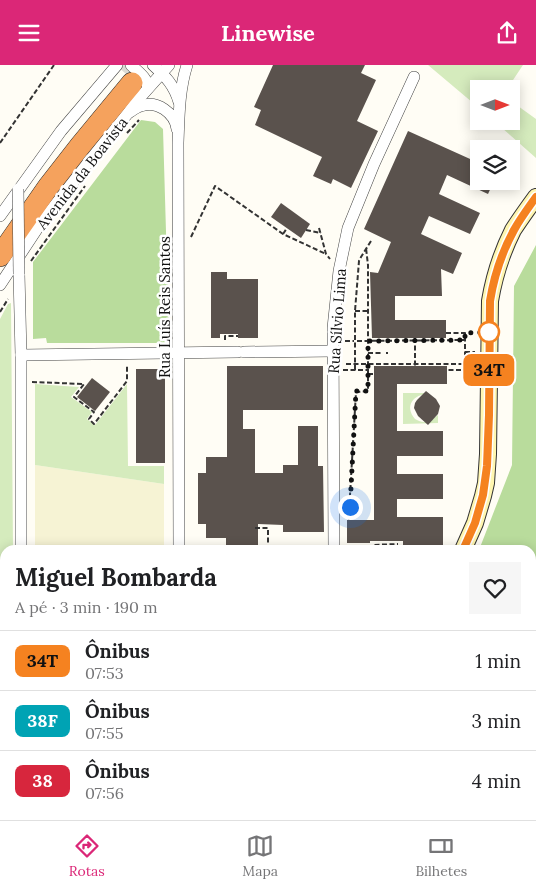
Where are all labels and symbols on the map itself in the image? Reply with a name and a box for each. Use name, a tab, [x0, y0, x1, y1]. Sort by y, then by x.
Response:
north arrow	[470, 80, 520, 130]
street label: Avenida da Boavista	[32, 113, 132, 234]
street label: Rua Luís Reis Santos	[155, 236, 174, 378]
street label: Rua Sílvio Lima	[324, 268, 350, 374]
unlabelled marker	[478, 321, 500, 343]
line badge: 34T	[460, 354, 518, 386]
your location	[338, 495, 363, 520]

